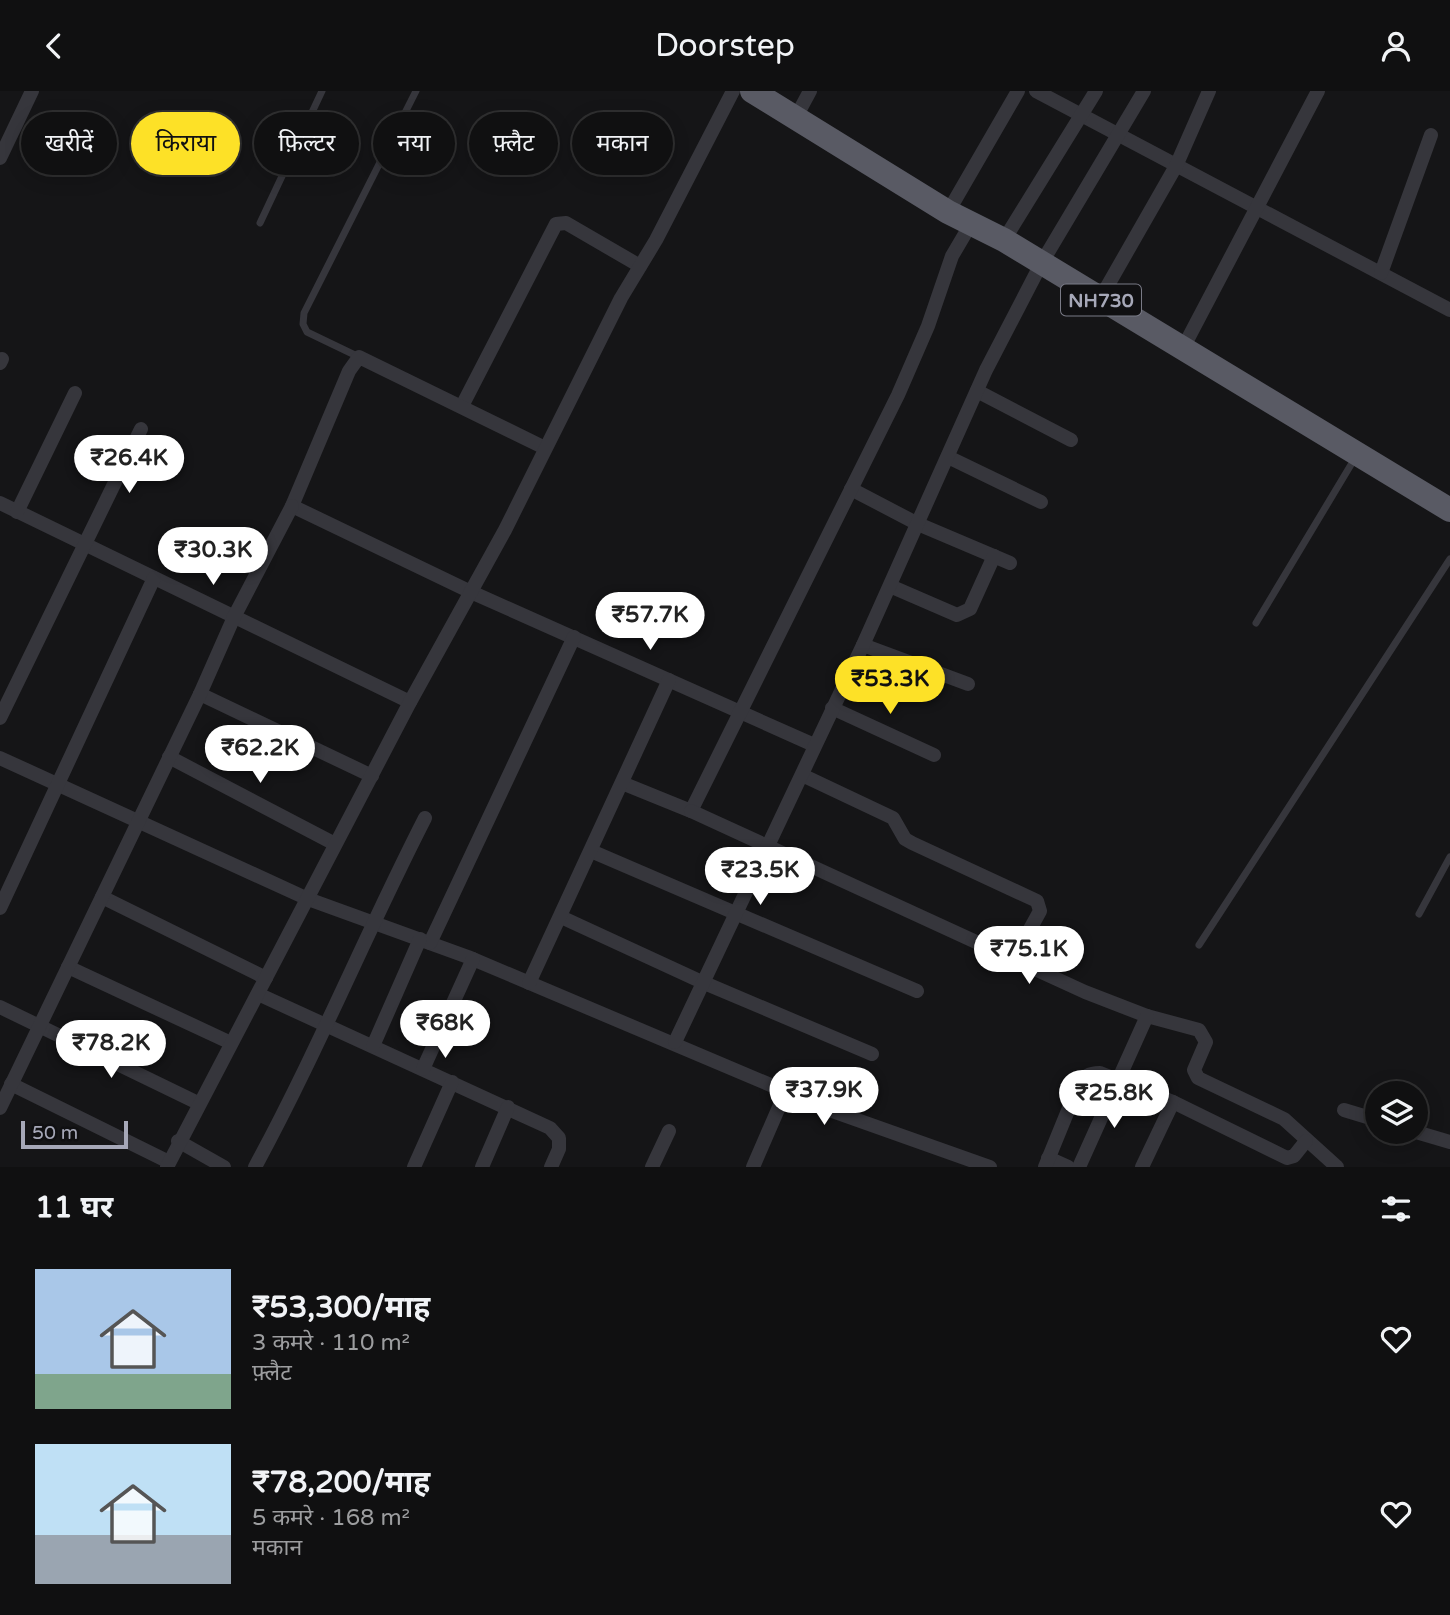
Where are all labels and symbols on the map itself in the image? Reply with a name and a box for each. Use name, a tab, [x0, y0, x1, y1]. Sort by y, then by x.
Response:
road number: NH730	[1061, 285, 1141, 315]
pin: ₹26.4K	[72, 435, 186, 495]
pin: ₹30.3K	[156, 527, 270, 587]
pin: ₹57.7K	[593, 593, 707, 652]
pin: ₹53.3K	[833, 657, 947, 716]
pin: ₹62.2K	[203, 725, 317, 785]
pin: ₹23.5K	[703, 847, 817, 907]
pin: ₹75.1K	[972, 927, 1086, 986]
pin: ₹68K	[404, 1000, 486, 1060]
pin: ₹78.2K	[54, 1021, 168, 1080]
pin: ₹37.9K	[767, 1067, 881, 1127]
pin: ₹25.8K	[1057, 1070, 1171, 1130]
scale bar	[21, 1118, 128, 1150]

